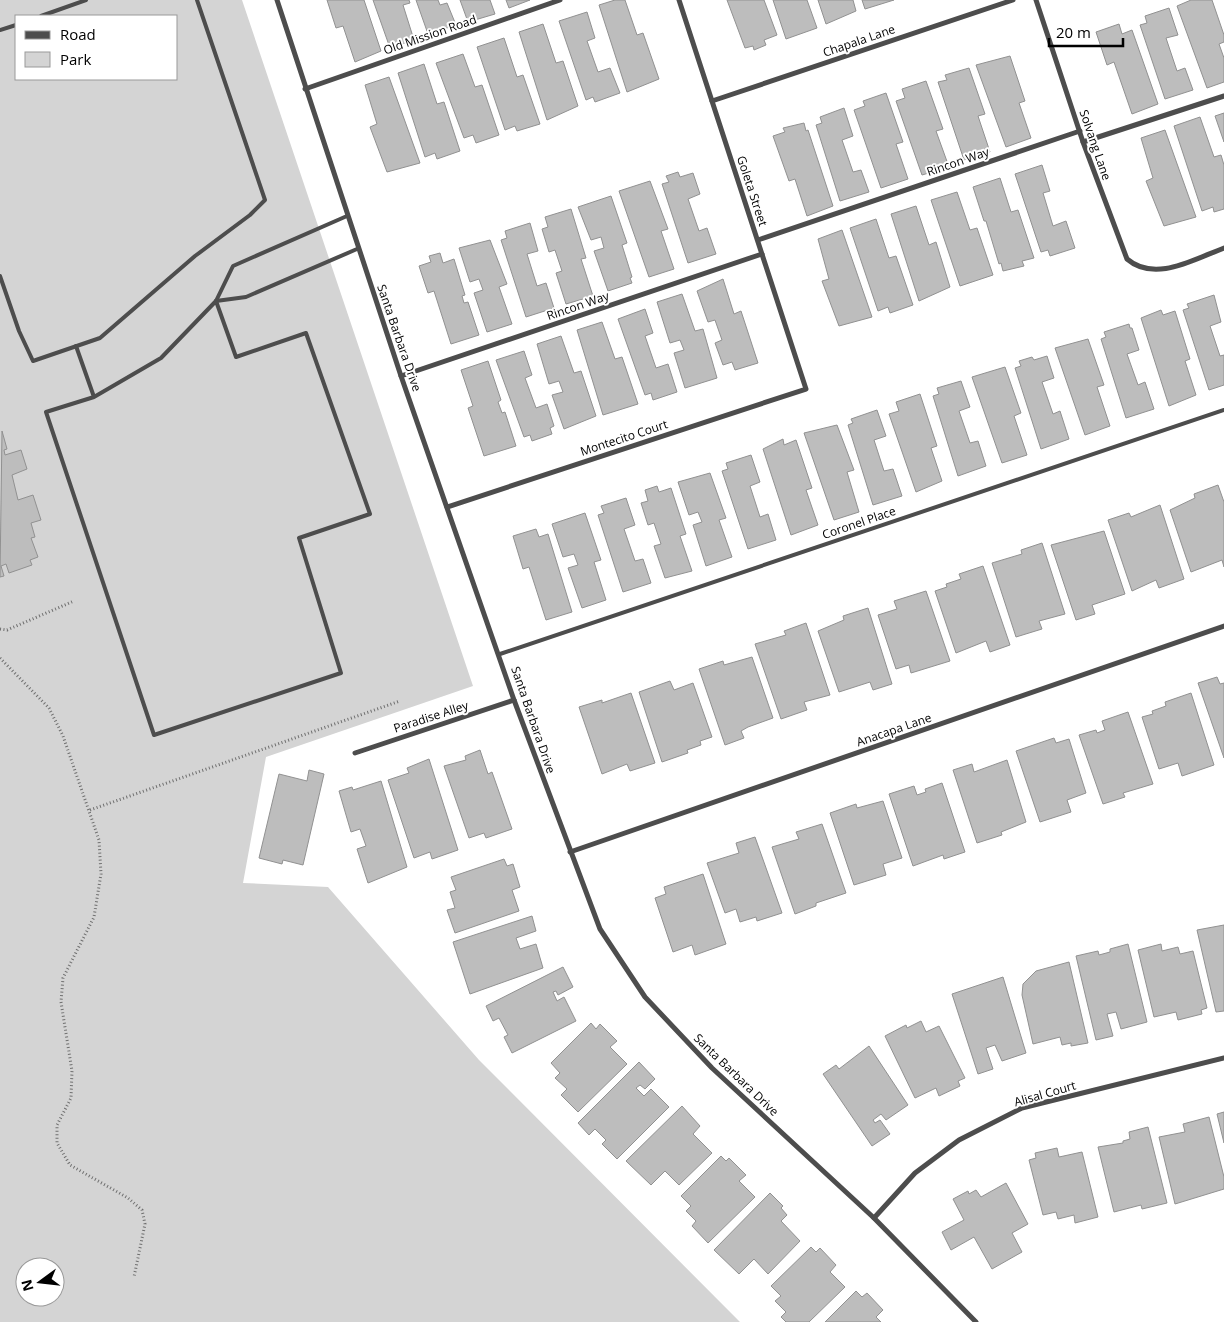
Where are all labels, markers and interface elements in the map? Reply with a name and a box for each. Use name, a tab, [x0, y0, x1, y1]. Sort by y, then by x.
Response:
street label: Old Mission Road	[381, 11, 479, 58]
legend	[15, 15, 178, 80]
scale bar	[1049, 15, 1123, 47]
street label: Chapala Lane	[820, 20, 898, 61]
text: 20 m	[1056, 22, 1091, 42]
text: Road	[60, 24, 96, 44]
text: Park	[60, 49, 91, 69]
street label: Solvang Lane	[1075, 107, 1116, 183]
street label: Rincon Way	[924, 143, 992, 180]
street label: Goleta Street	[733, 153, 772, 228]
street label: Santa Barbara Drive	[373, 282, 426, 394]
street label: Rincon Way	[544, 287, 612, 324]
street label: Montecito Court	[578, 415, 670, 460]
street label: Coronel Place	[820, 502, 898, 543]
street label: Santa Barbara Drive	[507, 664, 560, 776]
street label: Paradise Alley	[391, 696, 471, 737]
street label: Anacapa Lane	[854, 709, 934, 750]
street label: Santa Barbara Drive	[690, 1030, 783, 1120]
street label: Alisal Court	[1012, 1077, 1078, 1110]
north arrow	[15, 1257, 65, 1307]
text: N	[16, 1278, 38, 1293]

